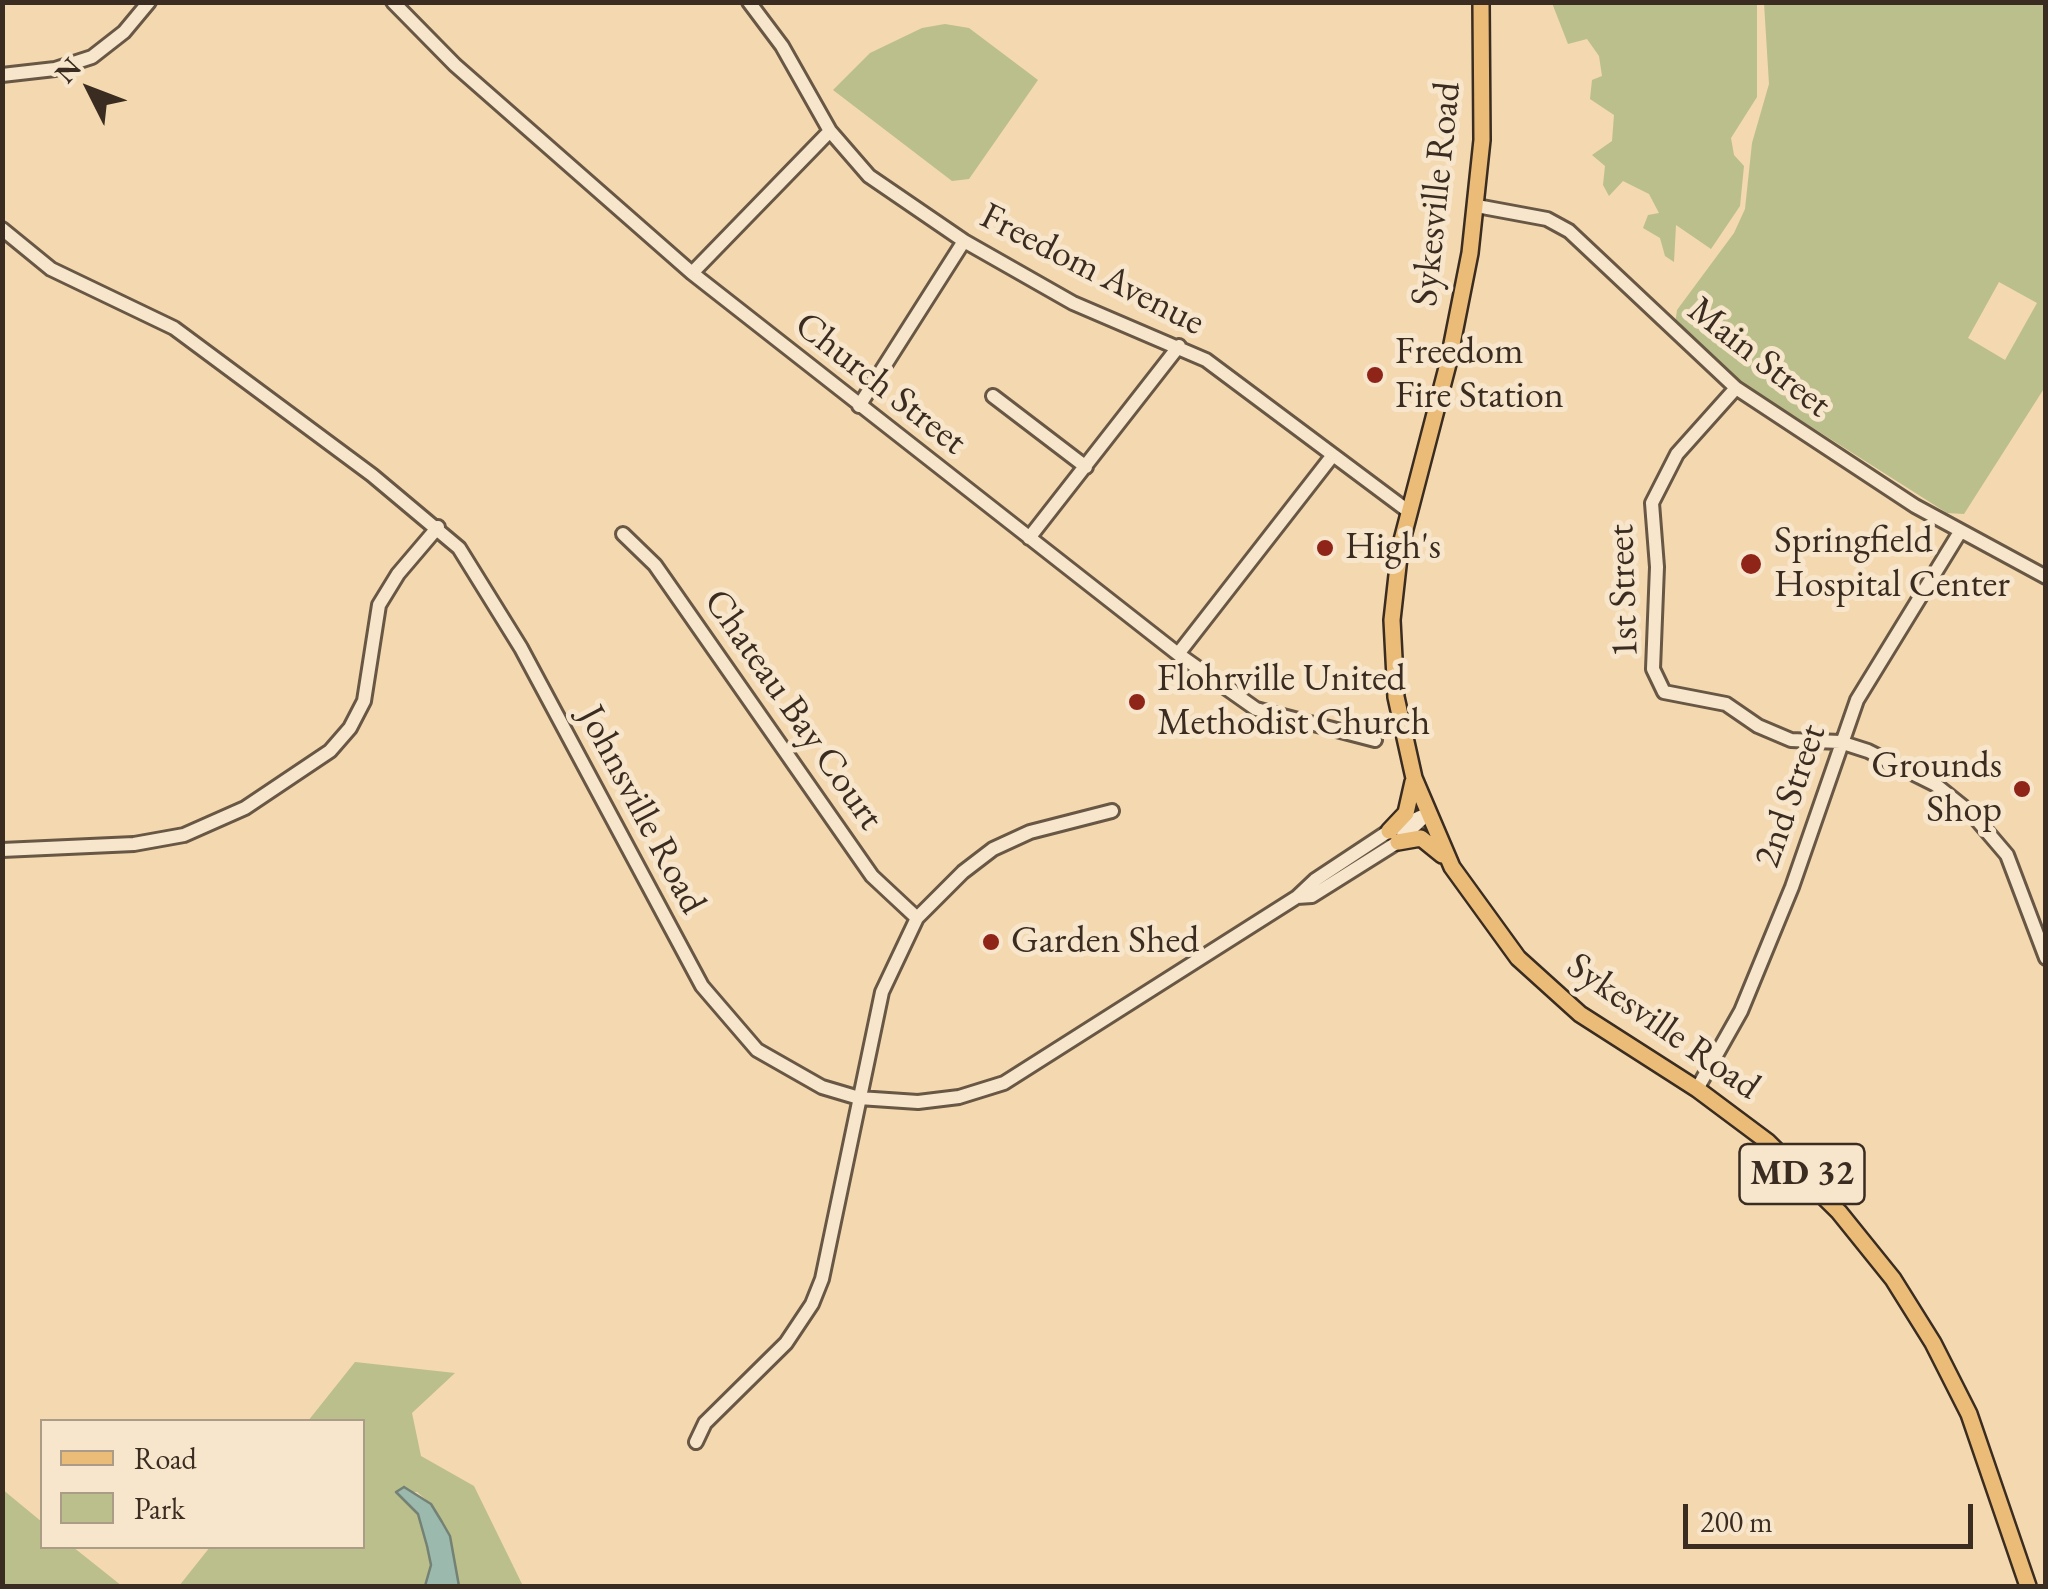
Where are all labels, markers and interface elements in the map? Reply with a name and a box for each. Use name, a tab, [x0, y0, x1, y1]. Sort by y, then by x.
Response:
north arrow	[40, 40, 140, 140]
text: N	[47, 49, 89, 90]
street label: Sykesville Road	[1403, 80, 1471, 308]
street label: Freedom Avenue	[972, 194, 1212, 346]
street label: Main Street	[1678, 288, 1840, 428]
street label: Church Street	[785, 303, 975, 465]
place label: Freedom Fire Station	[1395, 330, 1564, 419]
marker: Freedom Fire Station	[1364, 364, 1386, 386]
place label: Springfield Hospital Center	[1774, 519, 2010, 608]
street label: 1st Street	[1599, 523, 1649, 659]
place label: High's	[1345, 525, 1441, 571]
marker: High's	[1314, 537, 1336, 559]
marker: Springfield Hospital Center	[1738, 551, 1764, 577]
street label: Chateau Bay Court	[693, 581, 893, 839]
place label: Flohrville United Methodist Church	[1157, 657, 1430, 746]
marker: Flohrville United Methodist Church	[1126, 691, 1148, 713]
street label: Johnsville Road	[567, 698, 715, 922]
street label: 2nd Street	[1745, 718, 1837, 874]
place label: Grounds Shop	[1871, 744, 2002, 834]
marker: Grounds Shop	[2011, 778, 2033, 800]
place label: Garden Shed	[1011, 919, 1199, 965]
marker: Garden Shed	[980, 931, 1002, 953]
street label: Sykesville Road	[1558, 944, 1768, 1110]
road number: MD 32	[1740, 1144, 1864, 1204]
legend	[40, 1419, 365, 1549]
text: Road	[134, 1439, 197, 1478]
scale bar	[1688, 1484, 1978, 1546]
text: Park	[134, 1489, 185, 1528]
text: 200 m	[1700, 1502, 1773, 1541]

